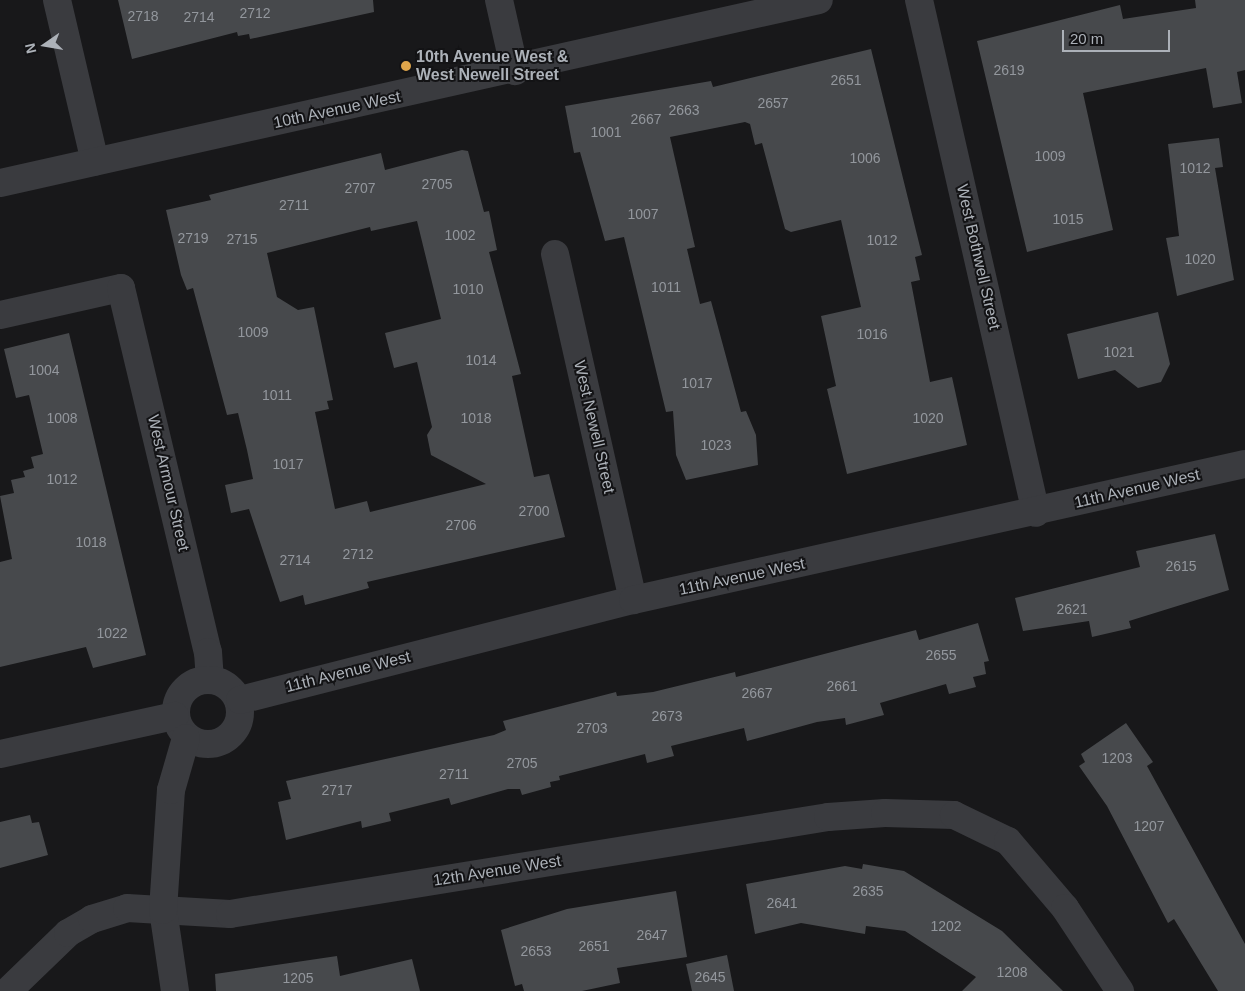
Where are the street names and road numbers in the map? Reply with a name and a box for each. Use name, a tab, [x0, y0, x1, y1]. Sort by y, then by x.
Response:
street label: 10th Avenue West	[271, 87, 403, 133]
street label: West Bothwell Street	[952, 183, 1004, 331]
street label: West Newell Street	[569, 359, 619, 495]
street label: West Armour Street	[143, 413, 193, 553]
street label: 11th Avenue West	[1072, 465, 1202, 513]
street label: 11th Avenue West	[677, 554, 807, 600]
street label: 11th Avenue West	[283, 647, 413, 697]
street label: 12th Avenue West	[431, 851, 563, 891]

